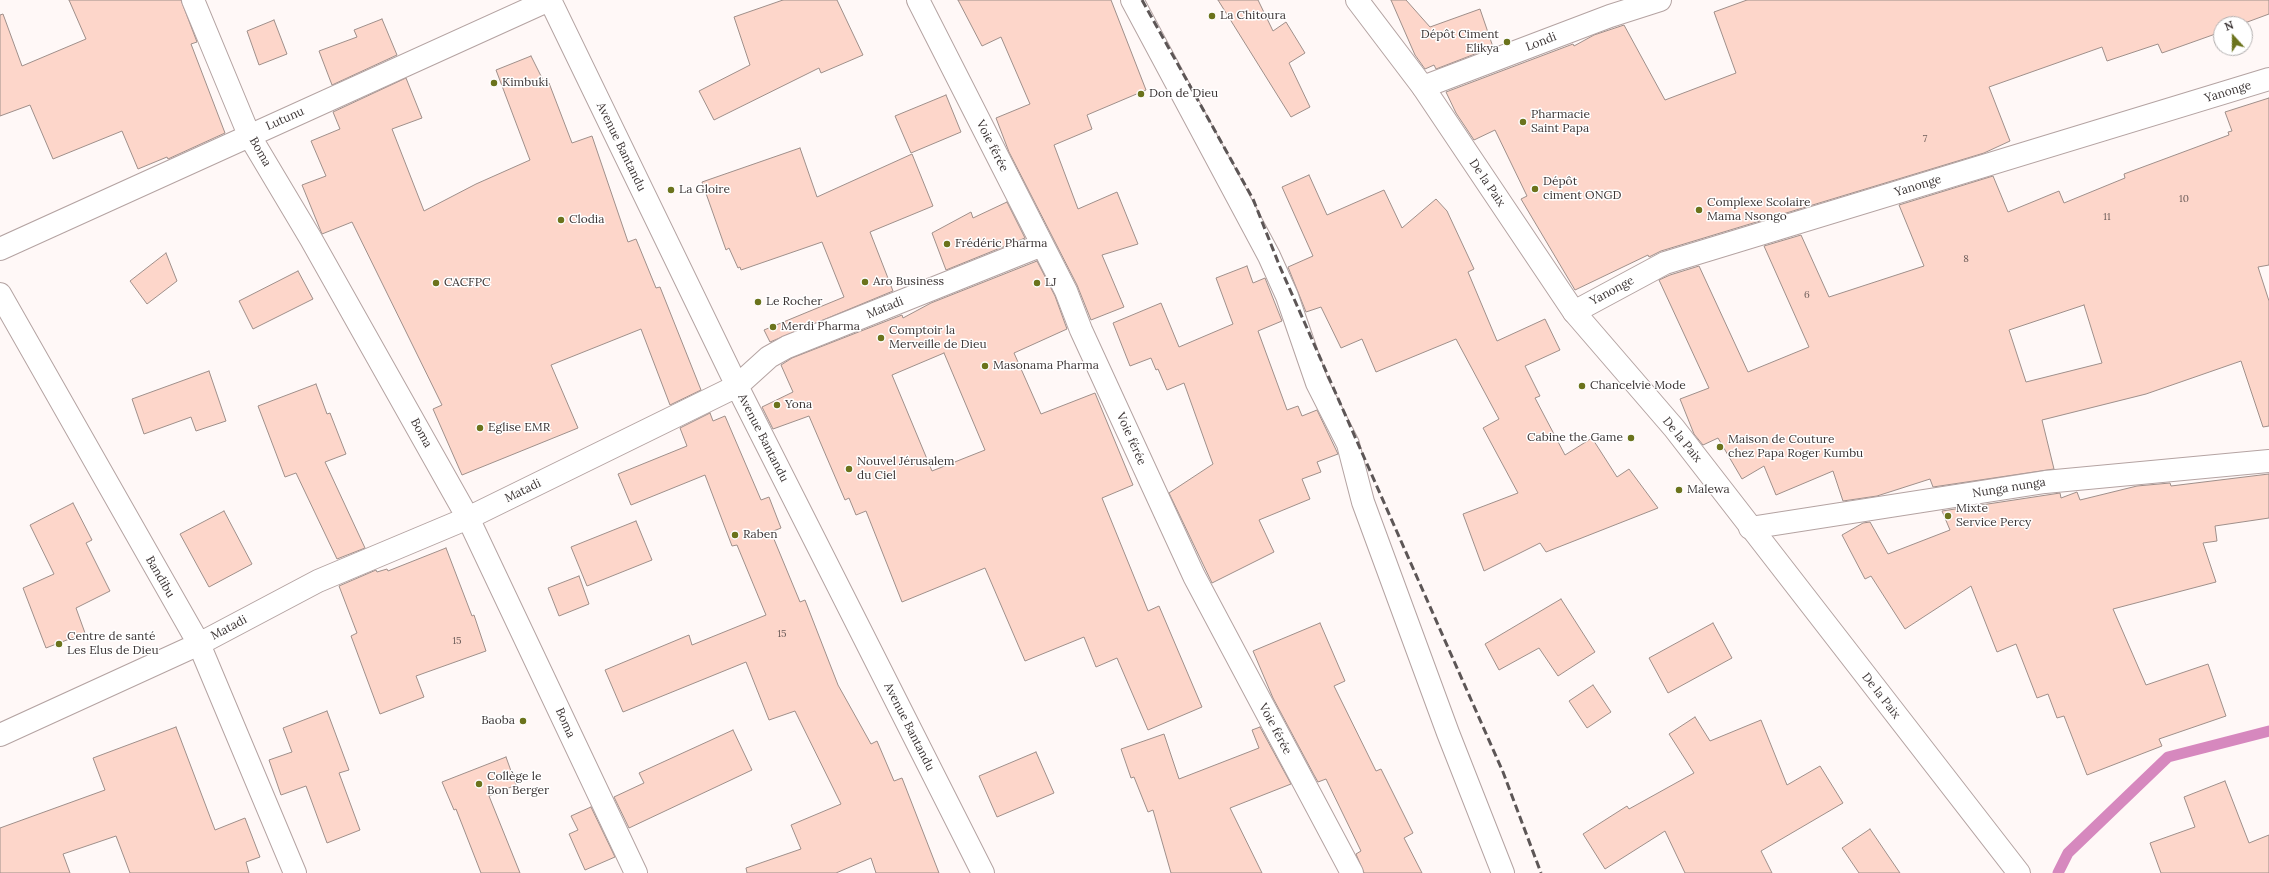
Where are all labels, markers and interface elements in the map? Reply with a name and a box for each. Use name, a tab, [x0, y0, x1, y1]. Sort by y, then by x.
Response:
place label: La Chitoura	[1220, 9, 1286, 23]
marker: La Chitoura	[1207, 11, 1217, 21]
north arrow	[2213, 16, 2253, 56]
text: N	[2223, 18, 2236, 34]
place label: Dépôt Ciment Elikya	[1421, 28, 1499, 56]
street label: Londi	[1524, 30, 1558, 54]
marker: Dépôt Ciment Elikya	[1502, 37, 1512, 47]
place label: Kimbuki	[502, 76, 548, 90]
marker: Kimbuki	[489, 78, 499, 88]
street label: Yanonge	[2203, 78, 2253, 106]
place label: Don de Dieu	[1149, 87, 1218, 101]
marker: Don de Dieu	[1136, 89, 1146, 99]
street label: Avenue Bantandu	[593, 100, 649, 194]
street label: Lutunu	[264, 104, 306, 134]
place label: Pharmacie Saint Papa	[1531, 108, 1590, 136]
marker: Pharmacie Saint Papa	[1518, 117, 1528, 127]
street label: Voie férée	[973, 118, 1011, 174]
house number: 7	[1923, 133, 1927, 145]
street label: Boma	[246, 135, 274, 169]
street label: De la Paix	[1466, 156, 1508, 210]
street label: Yanonge	[1893, 172, 1943, 200]
place label: Dépôt ciment ONGD	[1543, 175, 1622, 203]
place label: La Gloire	[679, 183, 730, 197]
marker: Dépôt ciment ONGD	[1530, 184, 1540, 194]
marker: La Gloire	[666, 185, 676, 195]
house number: 10	[2179, 193, 2189, 205]
place label: Complexe Scolaire Mama Nsongo	[1707, 196, 1811, 224]
marker: Complexe Scolaire Mama Nsongo	[1694, 205, 1704, 215]
house number: 11	[2103, 211, 2111, 223]
place label: Clodia	[569, 213, 604, 227]
marker: Clodia	[556, 215, 566, 225]
place label: Frédéric Pharma	[955, 237, 1047, 251]
marker: Frédéric Pharma	[942, 239, 952, 249]
house number: 8	[1963, 253, 1969, 265]
street label: Yanonge	[1587, 273, 1637, 309]
place label: Aro Business	[873, 275, 944, 289]
place label: CACFPC	[444, 276, 490, 290]
place label: LJ	[1045, 276, 1056, 290]
marker: Aro Business	[860, 277, 870, 287]
marker: CACFPC	[431, 278, 441, 288]
marker: LJ	[1032, 278, 1042, 288]
house number: 6	[1804, 289, 1810, 301]
street label: Matadi	[864, 294, 906, 322]
place label: Le Rocher	[766, 295, 822, 309]
marker: Le Rocher	[753, 297, 763, 307]
place label: Merdi Pharma	[781, 320, 860, 334]
marker: Merdi Pharma	[768, 322, 778, 332]
place label: Comptoir la Merveille de Dieu	[889, 324, 987, 352]
marker: Comptoir la Merveille de Dieu	[876, 333, 886, 343]
place label: Masonama Pharma	[993, 359, 1099, 373]
marker: Masonama Pharma	[980, 361, 990, 371]
place label: Chancelvie Mode	[1590, 379, 1686, 393]
marker: Chancelvie Mode	[1577, 381, 1587, 391]
street label: Avenue Bantandu	[735, 391, 791, 485]
place label: Yona	[785, 398, 812, 412]
marker: Yona	[772, 400, 782, 410]
street label: Voie férée	[1113, 411, 1149, 467]
street label: De la Paix	[1659, 414, 1705, 466]
street label: Boma	[407, 416, 435, 450]
place label: Eglise EMR	[488, 421, 550, 435]
marker: Eglise EMR	[475, 423, 485, 433]
place label: Cabine the Game	[1527, 431, 1623, 445]
marker: Cabine the Game	[1626, 433, 1636, 443]
place label: Maison de Couture chez Papa Roger Kumbu	[1728, 433, 1863, 461]
marker: Maison de Couture chez Papa Roger Kumbu	[1715, 442, 1725, 452]
place label: Nouvel Jérusalem du Ciel	[857, 455, 955, 483]
marker: Nouvel Jérusalem du Ciel	[844, 464, 854, 474]
street label: Nunga nunga	[1971, 475, 2047, 501]
street label: Matadi	[503, 476, 543, 506]
place label: Malewa	[1687, 483, 1730, 497]
marker: Malewa	[1674, 485, 1684, 495]
place label: Mixte Service Percy	[1956, 502, 2031, 530]
marker: Mixte Service Percy	[1943, 511, 1953, 521]
place label: Raben	[743, 528, 777, 542]
marker: Raben	[730, 530, 740, 540]
street label: Bandibu	[142, 554, 178, 600]
street label: Matadi	[209, 613, 249, 643]
house number: 15	[777, 628, 787, 640]
place label: Centre de santé Les Elus de Dieu	[67, 630, 159, 658]
house number: 15	[452, 635, 462, 647]
marker: Centre de santé Les Elus de Dieu	[54, 639, 64, 649]
street label: De la Paix	[1859, 670, 1903, 722]
street label: Avenue Bantandu	[881, 680, 937, 774]
street label: Voie férée	[1256, 701, 1294, 757]
street label: Boma	[552, 706, 578, 740]
place label: Baoba	[481, 714, 515, 728]
marker: Baoba	[518, 716, 528, 726]
place label: Collège le Bon Berger	[487, 770, 549, 798]
marker: Collège le Bon Berger	[474, 779, 484, 789]

